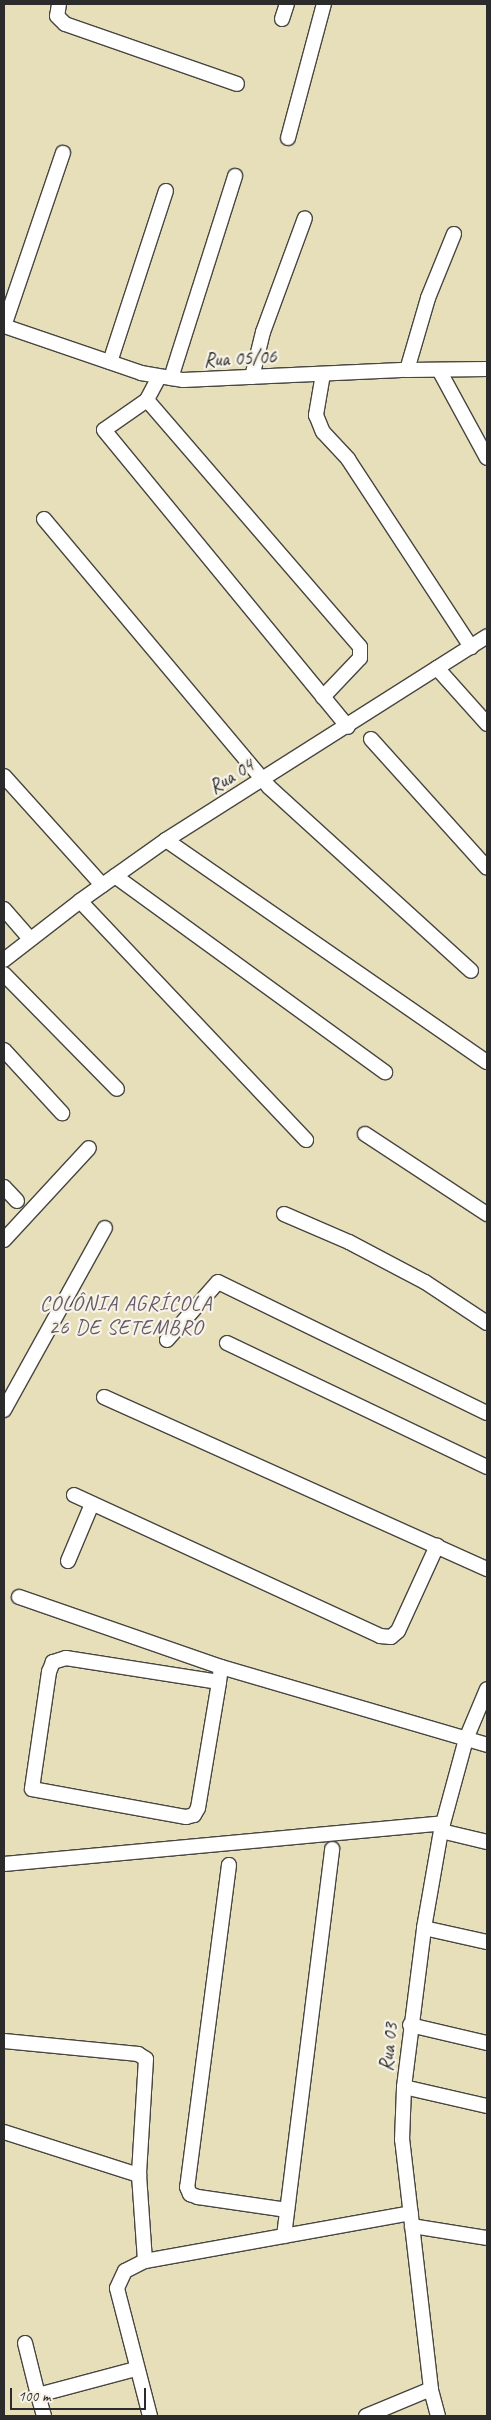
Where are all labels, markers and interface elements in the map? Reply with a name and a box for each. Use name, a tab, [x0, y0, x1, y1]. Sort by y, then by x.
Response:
street label: Rua 05/06	[203, 344, 277, 372]
street label: Rua 04	[204, 753, 258, 799]
district label: COLÔNIA AGRÍCOLA 26 DE SETEMBRO	[39, 1290, 213, 1340]
street label: Rua 03	[374, 2022, 402, 2072]
scale bar	[12, 2378, 149, 2410]
text: 100 m	[18, 2387, 50, 2406]

